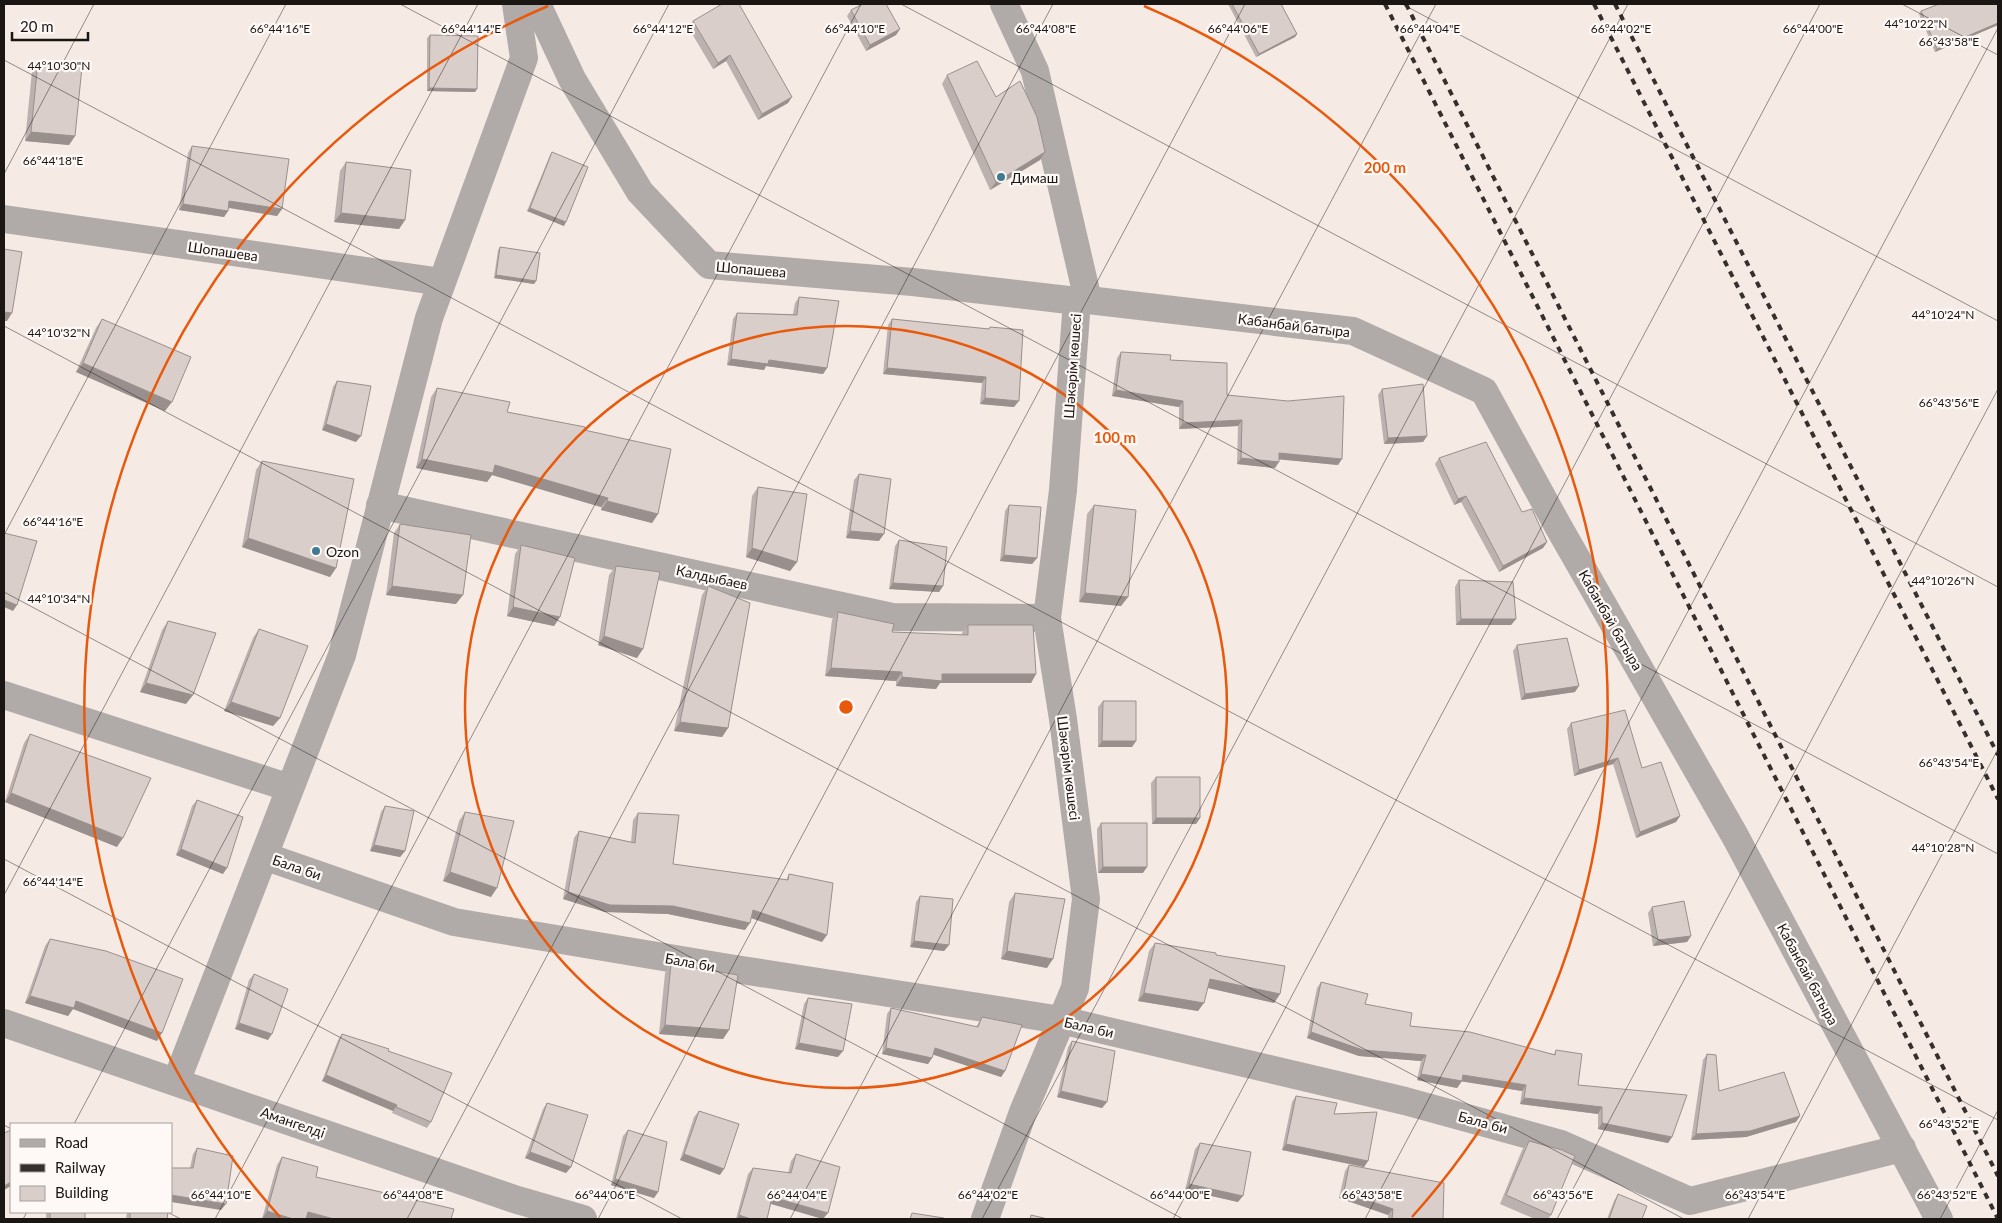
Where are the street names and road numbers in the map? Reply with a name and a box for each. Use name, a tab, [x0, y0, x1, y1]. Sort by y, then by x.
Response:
street label: Шопашева	[187, 238, 259, 264]
street label: Шопашева	[715, 257, 787, 281]
street label: Кабанбай батыра	[1237, 310, 1351, 340]
street label: Шәкәрім көшесі	[1060, 313, 1084, 419]
street label: Калдыбаев	[675, 561, 749, 593]
street label: Кабанбай батыра	[1575, 567, 1647, 673]
street label: Шәкәрім көшесі	[1054, 715, 1084, 821]
street label: Бала би	[270, 851, 324, 883]
street label: Кабанбай батыра	[1774, 920, 1842, 1028]
street label: Бала би	[664, 949, 716, 975]
street label: Бала би	[1062, 1013, 1116, 1041]
street label: Амангелді	[258, 1103, 328, 1141]
street label: Бала би	[1456, 1107, 1510, 1137]

